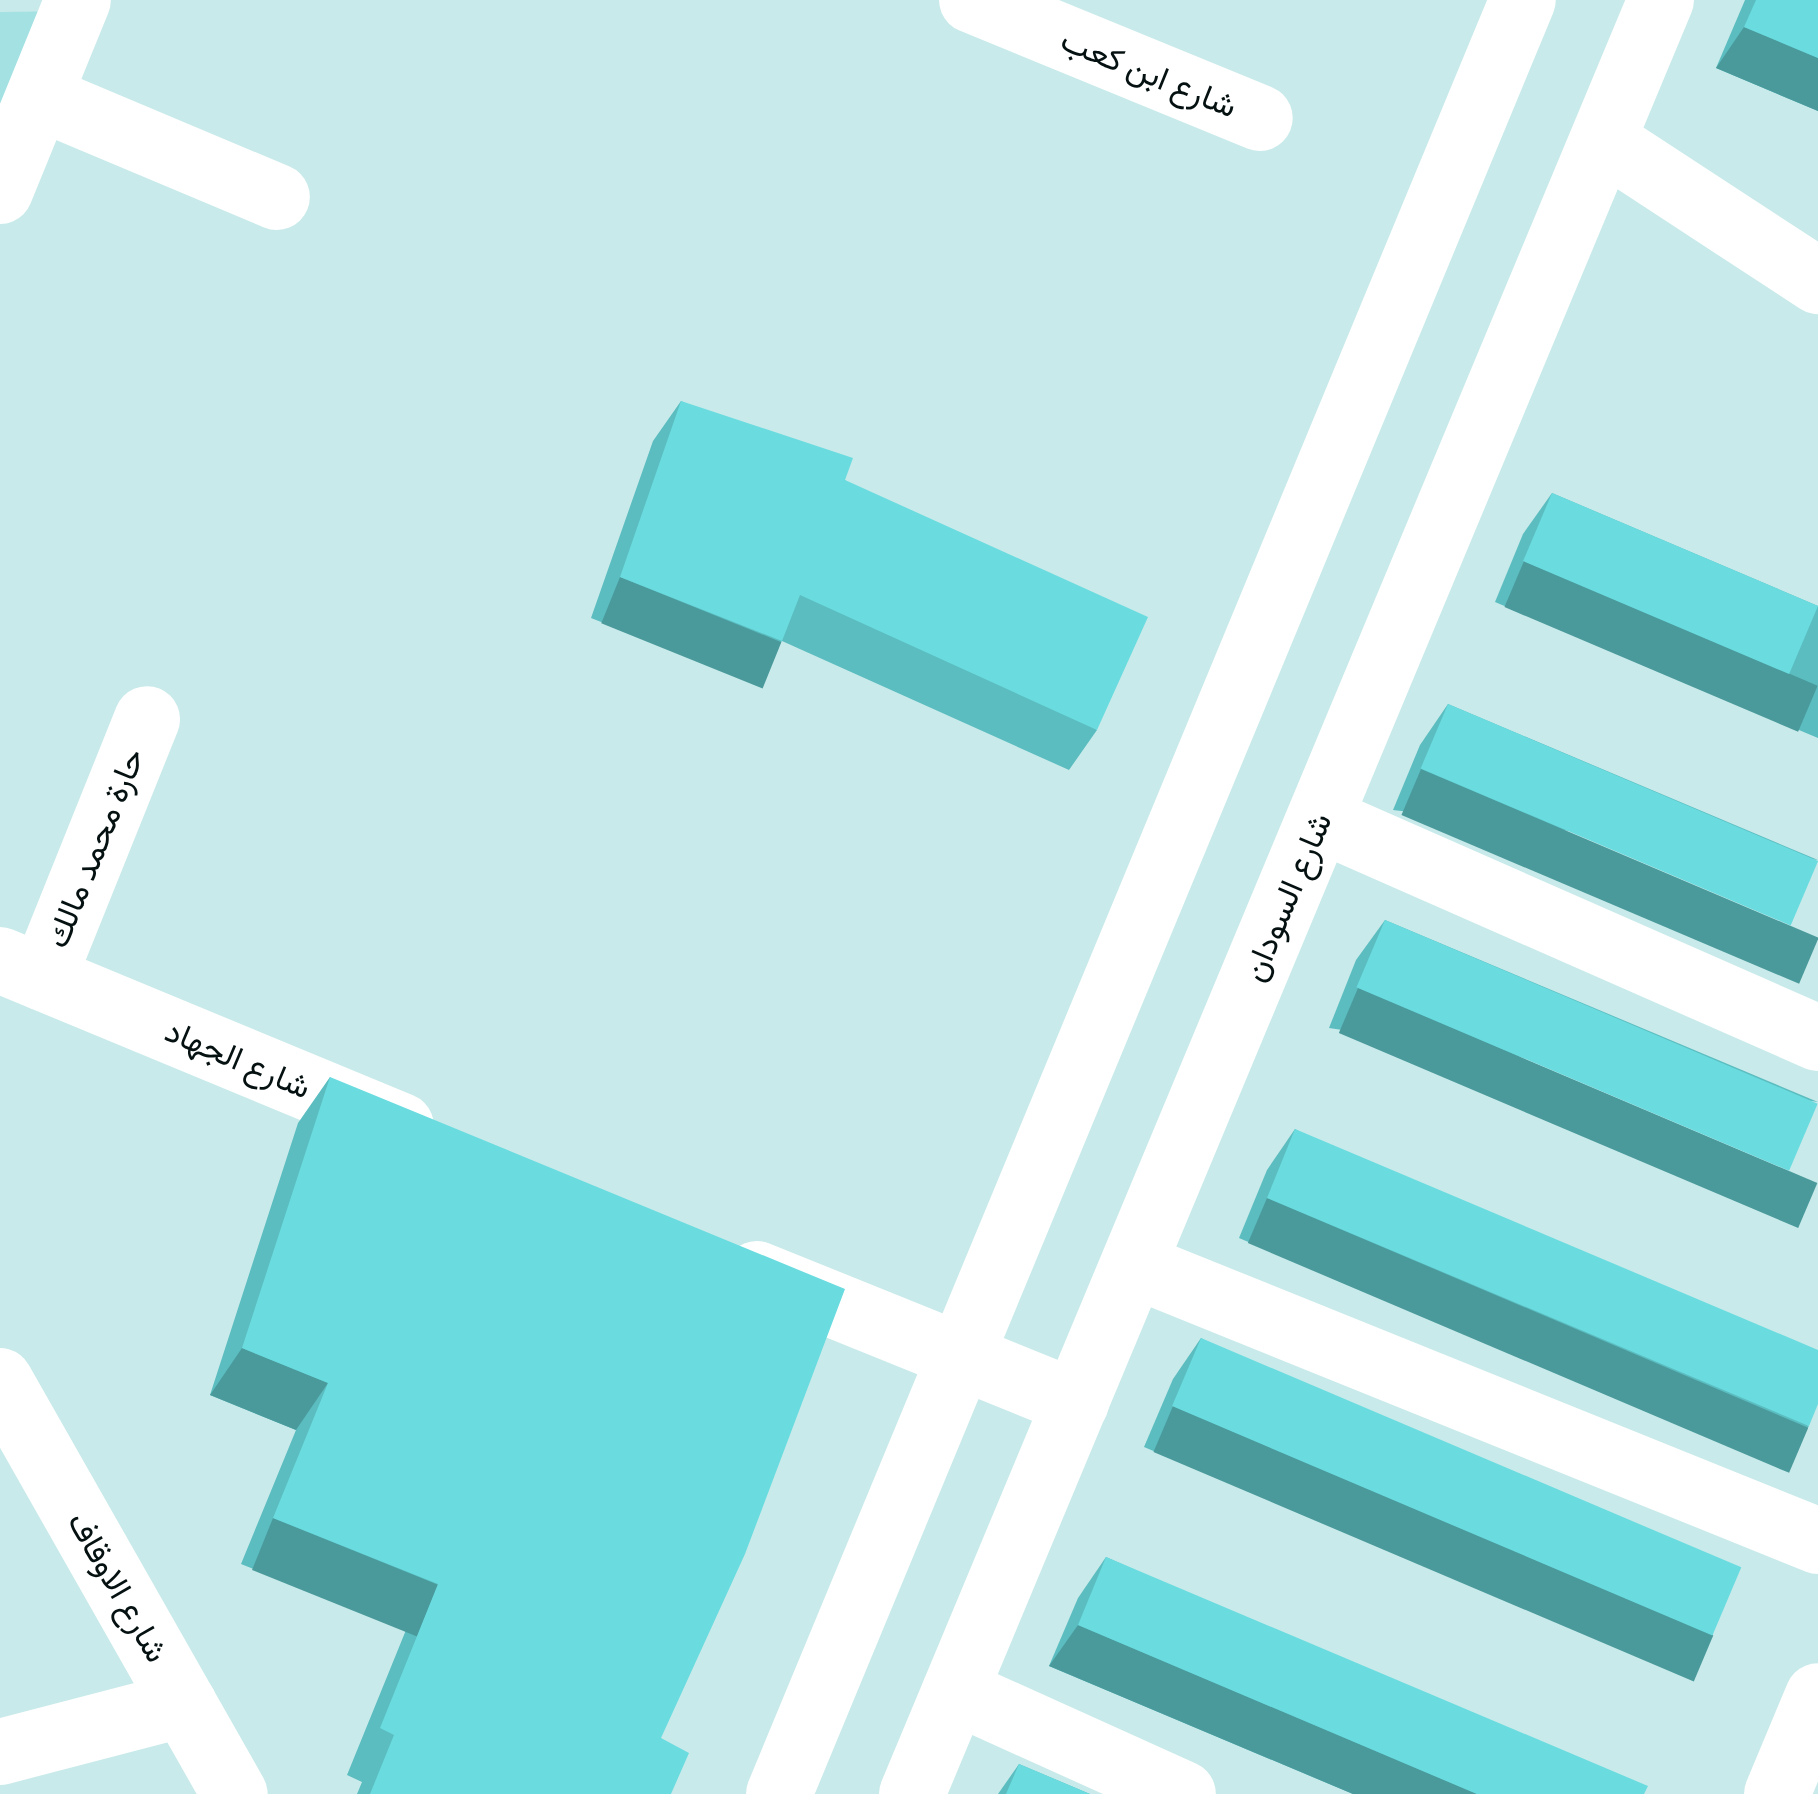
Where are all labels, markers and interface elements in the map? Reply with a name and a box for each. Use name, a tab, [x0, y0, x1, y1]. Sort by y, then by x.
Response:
street label: شارع ابن كعب	[1055, 20, 1243, 126]
street label: حارة محمد مالك	[37, 742, 153, 954]
street label: شارع السودان	[1234, 807, 1340, 987]
street label: شارع الجهاد	[159, 1011, 317, 1107]
street label: شارع الاوقاف	[59, 1505, 177, 1669]

